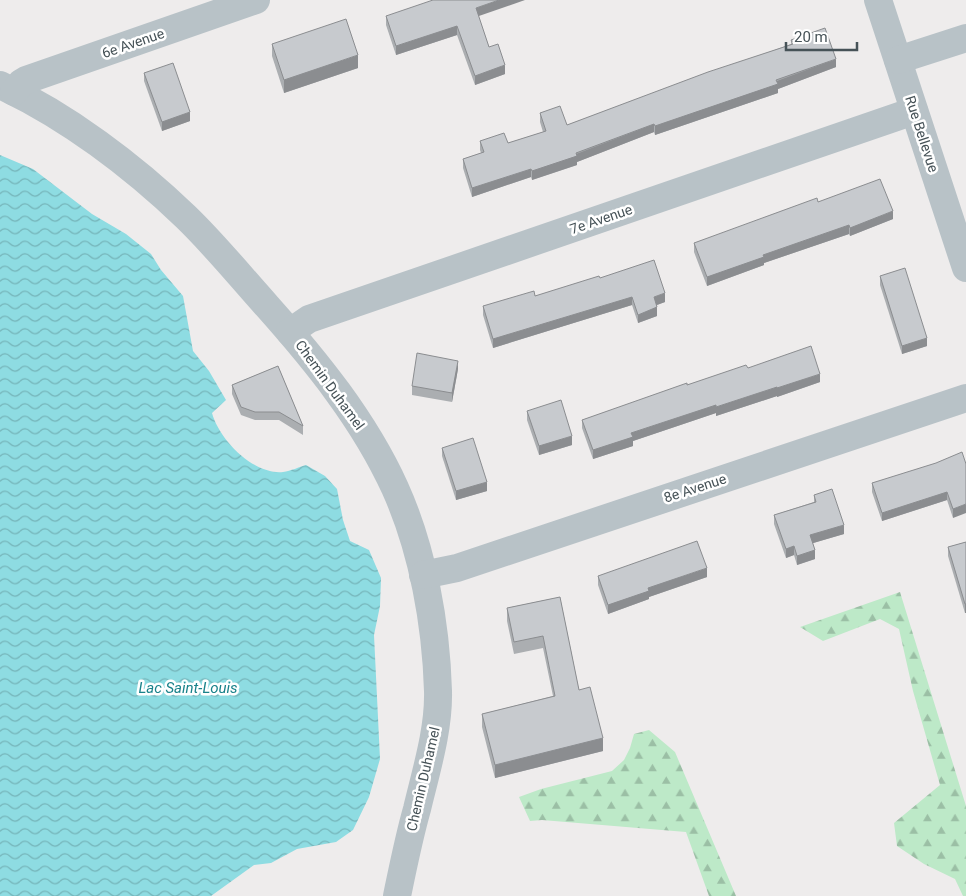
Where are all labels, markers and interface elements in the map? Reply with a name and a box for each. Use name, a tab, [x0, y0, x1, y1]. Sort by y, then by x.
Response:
scale bar	[786, 20, 857, 52]
street label: 6e Avenue	[100, 25, 166, 61]
text: 20 m	[794, 28, 828, 46]
street label: Rue Bellevue	[902, 94, 942, 174]
street label: 7e Avenue	[568, 201, 634, 237]
street label: Chemin Duhamel	[292, 337, 368, 433]
street label: 8e Avenue	[662, 470, 728, 506]
water label: Lac Saint-Louis	[138, 679, 238, 697]
street label: Chemin Duhamel	[403, 725, 443, 833]

